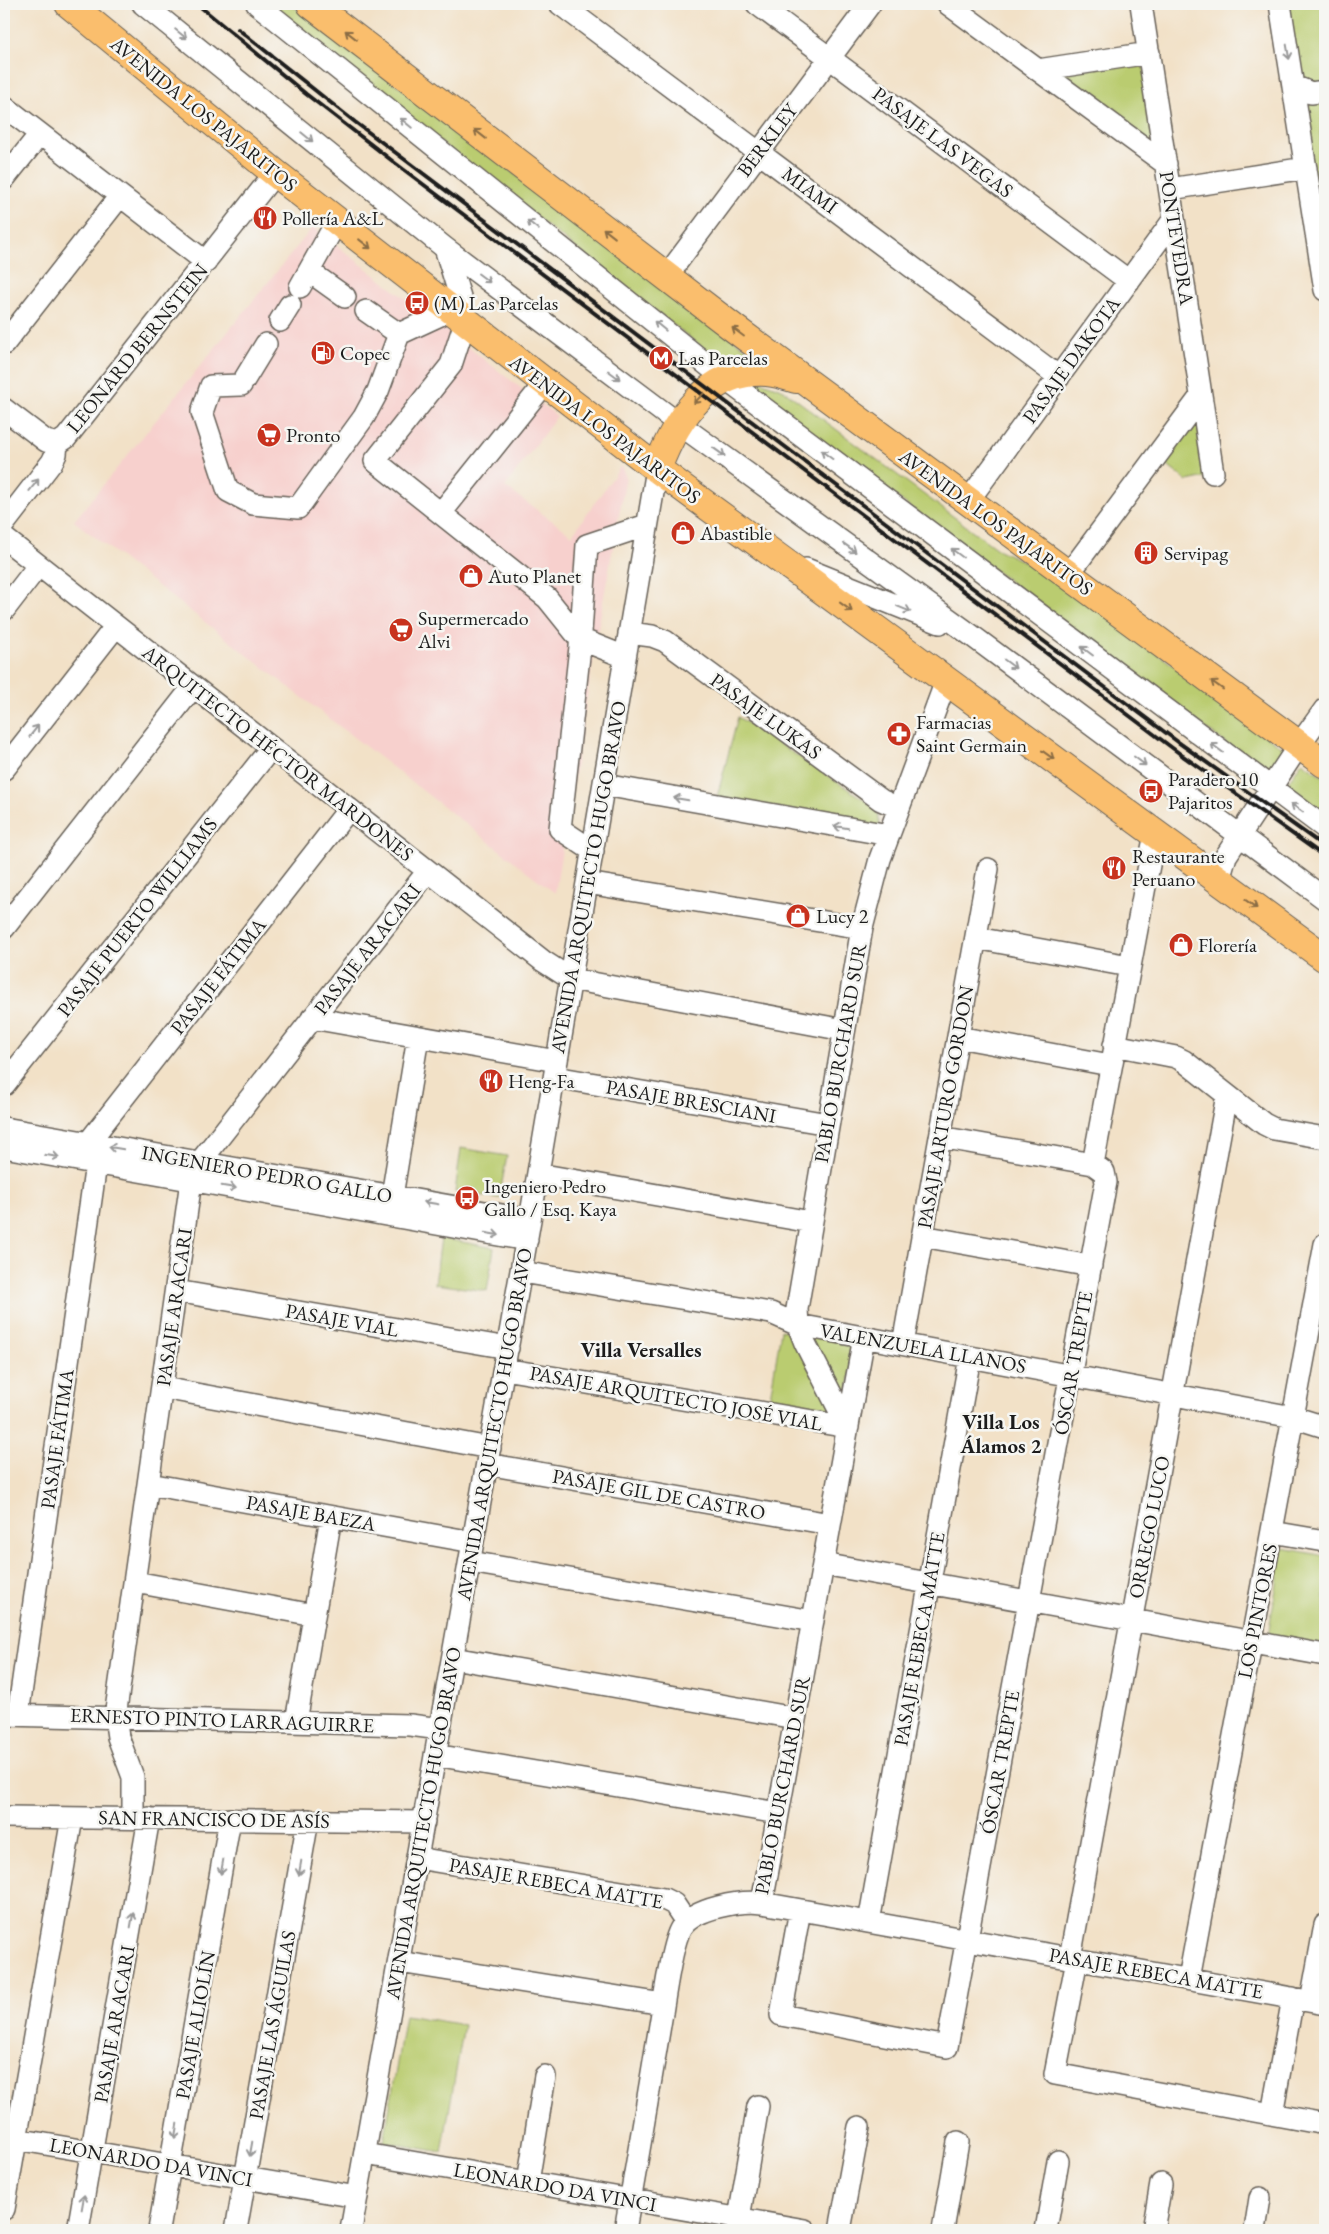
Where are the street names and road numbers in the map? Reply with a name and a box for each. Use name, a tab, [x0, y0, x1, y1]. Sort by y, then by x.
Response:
street label: AVENIDA LOS PAJARITOS	[104, 30, 303, 198]
street label: PASAJE LAS VEGAS	[867, 81, 1019, 203]
street label: BERKLEY	[731, 97, 804, 182]
street label: MIAMI	[777, 161, 843, 220]
street label: PONTEVEDRA	[1154, 169, 1200, 307]
street label: LEONARD BERNSTEIN	[61, 258, 214, 438]
street label: PASAJE DAKOTA	[1016, 291, 1126, 429]
street label: AVENIDA LOS PAJARITOS	[503, 348, 706, 510]
street label: AVENIDA LOS PAJARITOS	[893, 442, 1098, 601]
street label: ARQUITECTO HÉCTOR MARDONES	[136, 638, 419, 867]
street label: PASAJE LUKAS	[705, 667, 827, 765]
street label: AVENIDA ARQUITECTO HUGO BRAVO	[544, 699, 632, 1056]
street label: PASAJE PUERTO WILLIAMS	[51, 812, 223, 1022]
street label: PASAJE ARACARI	[308, 878, 426, 1020]
street label: PASAJE FÁTIMA	[164, 912, 272, 1040]
street label: PABLO BURCHARD SUR	[808, 940, 872, 1165]
street label: PASAJE ARTURO GORDON	[911, 983, 979, 1231]
street label: PASAJE BRESCIANI	[604, 1073, 778, 1129]
street label: INGENIERO PEDRO GALLO	[140, 1139, 394, 1209]
street label: PASAJE ARACARI	[150, 1226, 198, 1388]
street label: AVENIDA ARQUITECTO HUGO BRAVO	[450, 1246, 538, 1603]
street label: ÓSCAR TREPTE	[1048, 1289, 1098, 1437]
street label: PASAJE VIAL	[284, 1297, 401, 1343]
street label: VALENZUELA LLANOS	[818, 1317, 1028, 1379]
street label: PASAJE ARQUITECTO JOSÉ VIAL	[528, 1359, 825, 1437]
street label: PASAJE FÁTIMA	[34, 1367, 80, 1511]
street label: ORREGO LUCO	[1122, 1453, 1176, 1601]
street label: PASAJE GIL DE CASTRO	[550, 1462, 768, 1526]
street label: PASAJE BAEZA	[244, 1489, 378, 1537]
street label: PASAJE REBECA MATTE	[887, 1530, 951, 1748]
street label: LOS PINTORES	[1231, 1541, 1283, 1681]
street label: AVENIDA ARQUITECTO HUGO BRAVO	[379, 1645, 467, 2002]
street label: PABLO BURCHARD SUR	[748, 1673, 816, 1897]
street label: ÓSCAR TREPTE	[975, 1688, 1025, 1836]
street label: ERNESTO PINTO LARRAGUIRRE	[70, 1702, 374, 1738]
street label: SAN FRANCISCO DE ASÍS	[98, 1804, 330, 1834]
street label: PASAJE REBECA MATTE	[447, 1851, 665, 1915]
street label: PASAJE LAS ÁGUILAS	[243, 1929, 301, 2121]
street label: PASAJE REBECA MATTE	[1047, 1941, 1265, 2005]
street label: PASAJE ARACARI	[87, 1943, 141, 2105]
street label: PASAJE ALIOLÍN	[169, 1949, 221, 2101]
street label: LEONARDO DA VINCI	[47, 2131, 255, 2193]
street label: LEONARDO DA VINCI	[451, 2156, 659, 2218]

